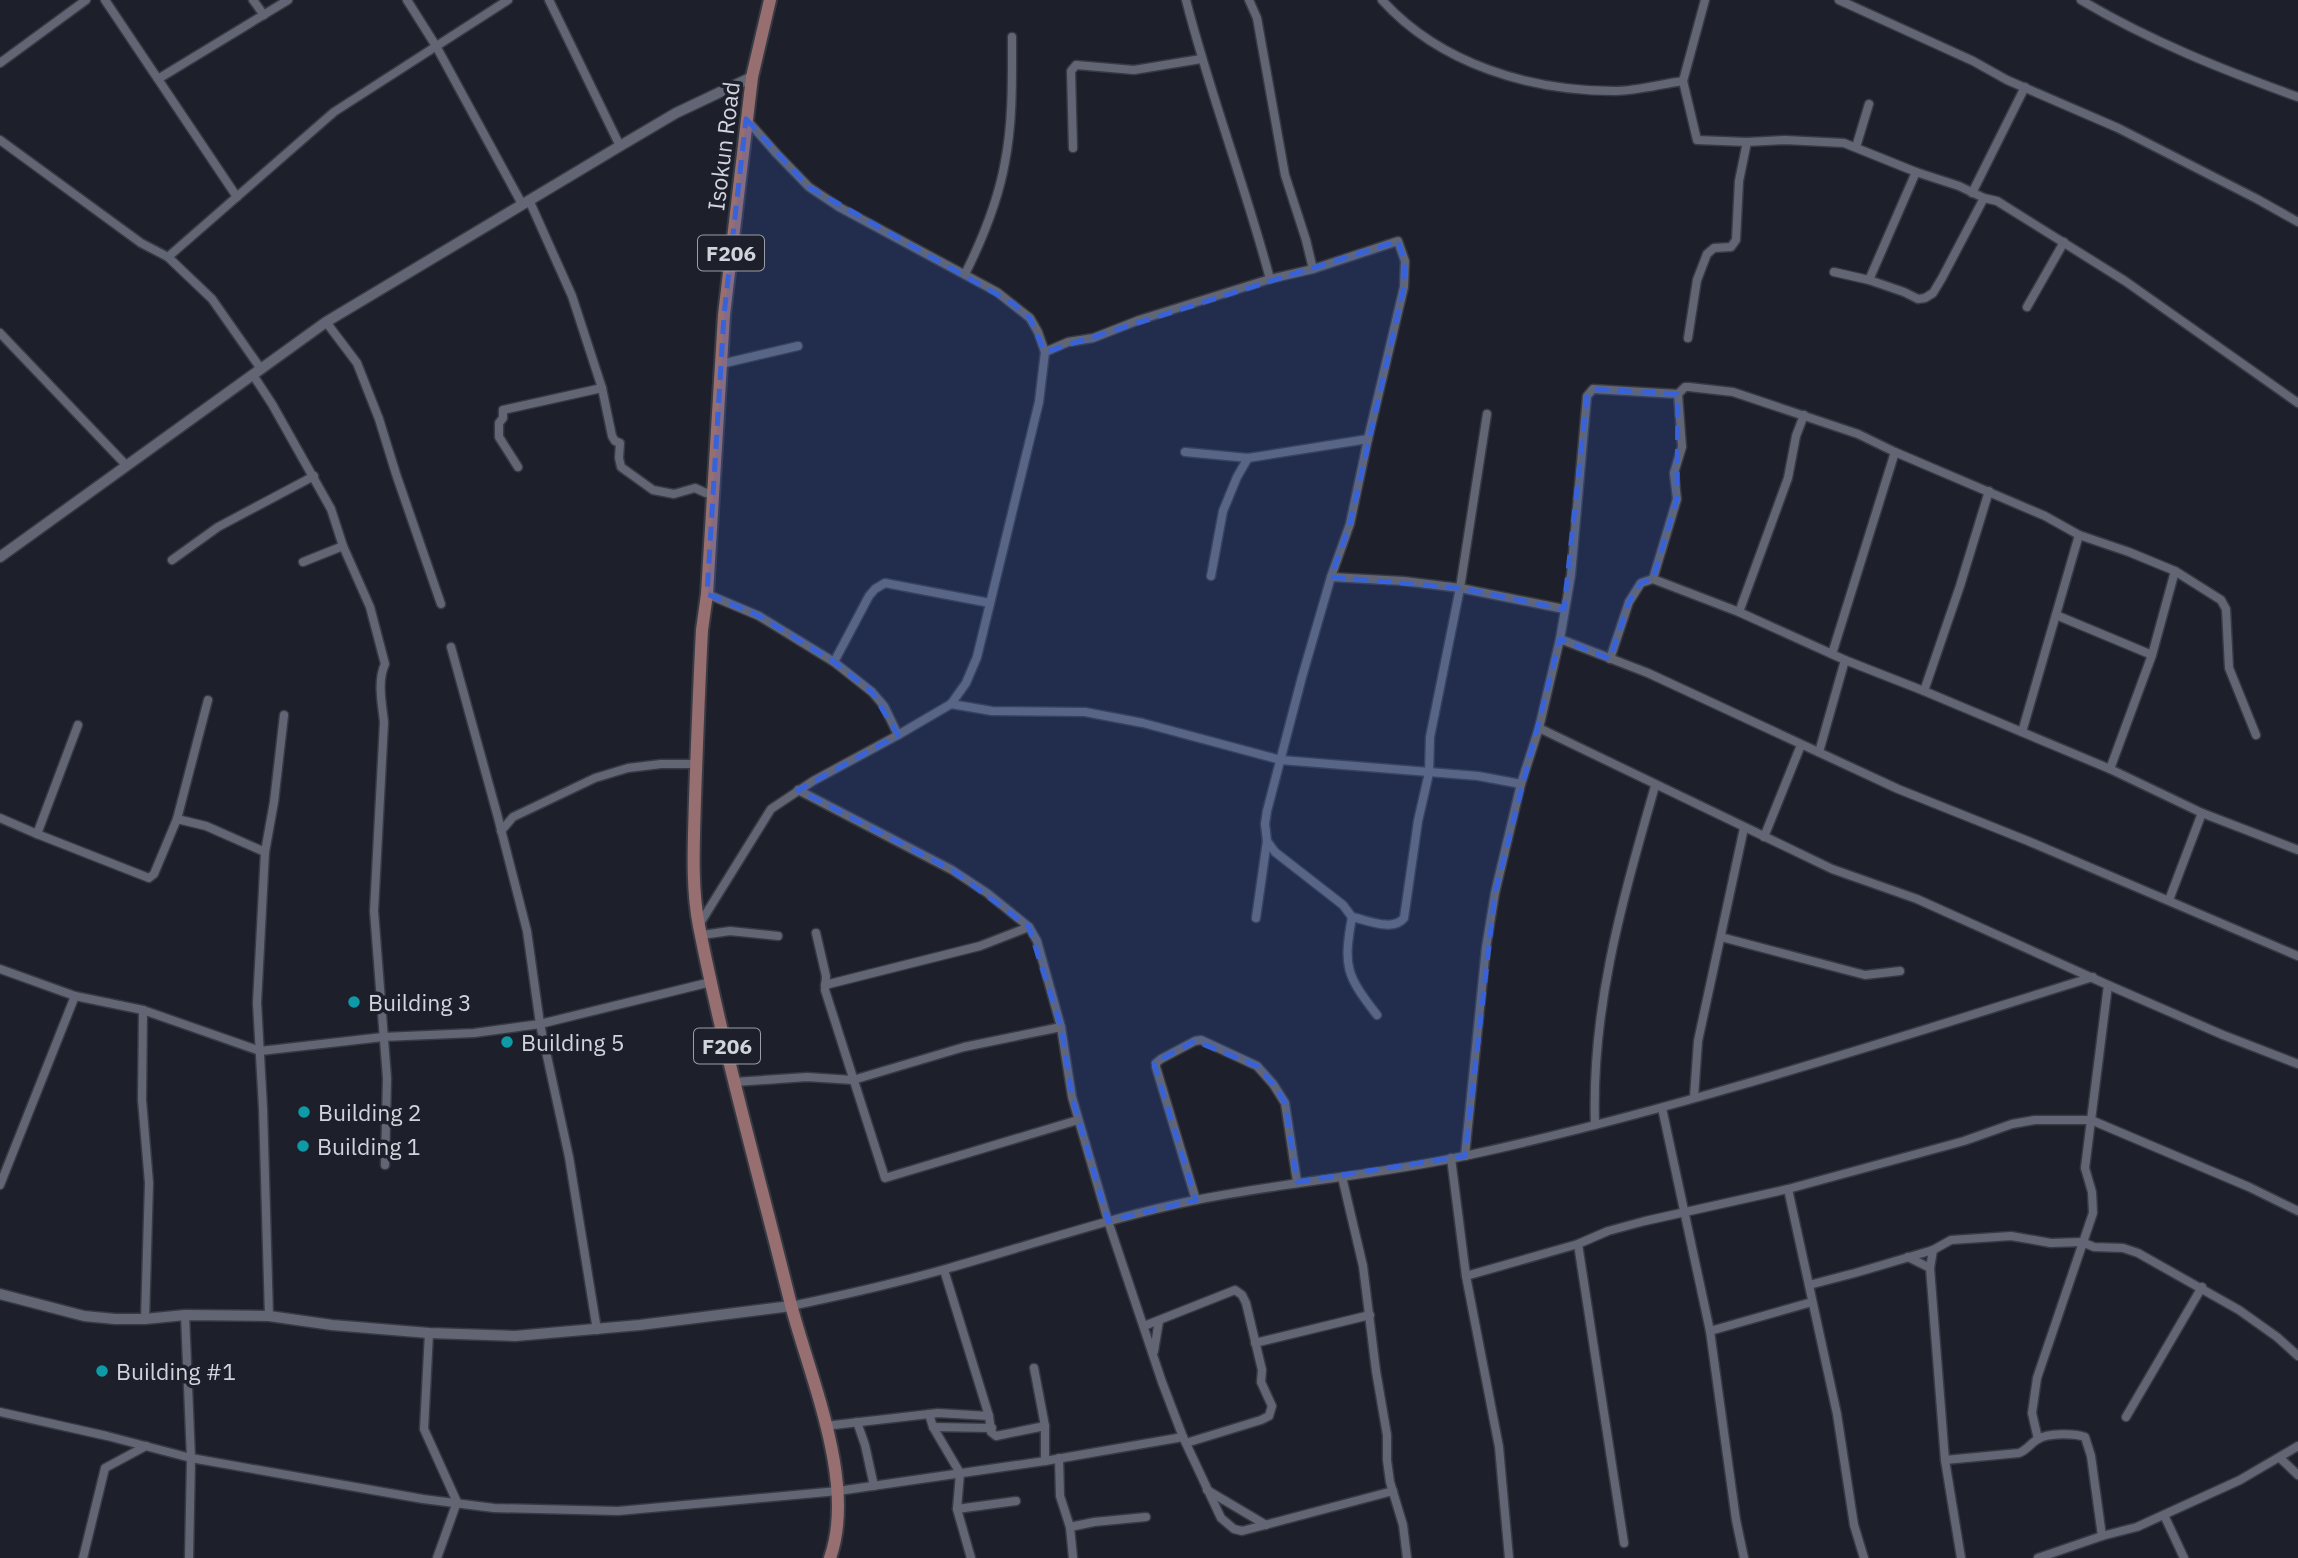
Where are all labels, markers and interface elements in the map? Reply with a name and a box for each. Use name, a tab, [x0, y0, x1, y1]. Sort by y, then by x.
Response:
street label: Isokun Road	[700, 80, 746, 212]
road number: F206	[698, 236, 764, 270]
place label: Building 3	[368, 987, 472, 1017]
marker: Building 3	[346, 994, 362, 1010]
place label: Building 5	[521, 1027, 625, 1057]
road number: F206	[694, 1028, 760, 1064]
marker: Building 5	[499, 1034, 515, 1050]
place label: Building 2	[318, 1097, 422, 1127]
marker: Building 2	[296, 1104, 312, 1120]
place label: Building 1	[317, 1131, 421, 1161]
marker: Building 1	[295, 1138, 311, 1154]
place label: Building #1	[116, 1356, 236, 1386]
marker: Building #1	[94, 1363, 110, 1379]

